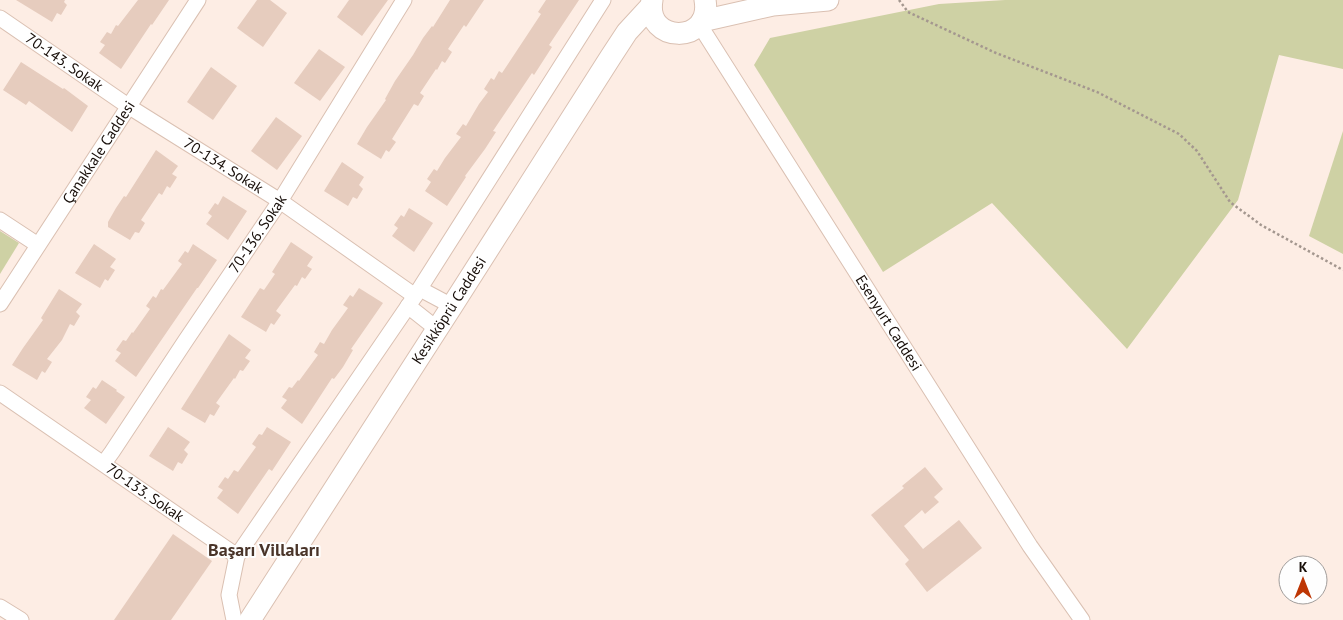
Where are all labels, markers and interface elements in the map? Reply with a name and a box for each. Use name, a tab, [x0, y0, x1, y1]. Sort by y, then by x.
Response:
street label: 70-143. Sokak	[22, 28, 108, 96]
street label: Çanakkale Caddesi	[58, 97, 139, 207]
street label: 70-134. Sokak	[181, 133, 268, 198]
street label: 70-136. Sokak	[224, 190, 291, 276]
street label: Kesikköprü Caddesi	[407, 253, 490, 367]
street label: Esenyurt Caddesi	[852, 271, 926, 374]
street label: 70-133. Sokak	[103, 459, 189, 526]
district label: Başarı Villaları	[208, 538, 320, 561]
north arrow	[1278, 555, 1328, 605]
text: K	[1299, 558, 1308, 576]

